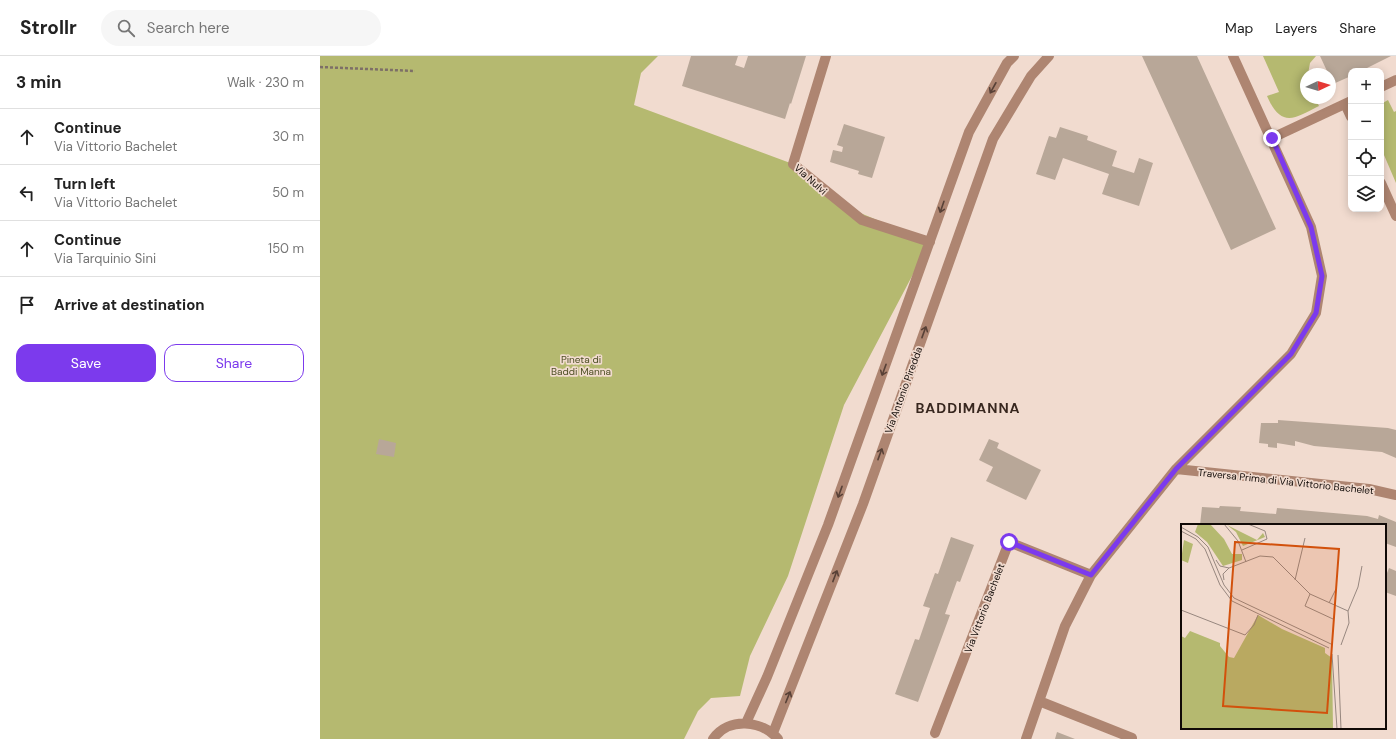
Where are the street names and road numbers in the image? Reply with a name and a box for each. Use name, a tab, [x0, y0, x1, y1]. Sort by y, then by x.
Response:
street label: Via Nulvi	[792, 161, 830, 197]
street label: Via Antonio Piredda	[882, 345, 925, 435]
street label: Traversa Prima di Via Vittorio Bachelet	[1197, 466, 1375, 497]
street label: Via Vittorio Bachelet	[961, 561, 1008, 655]

